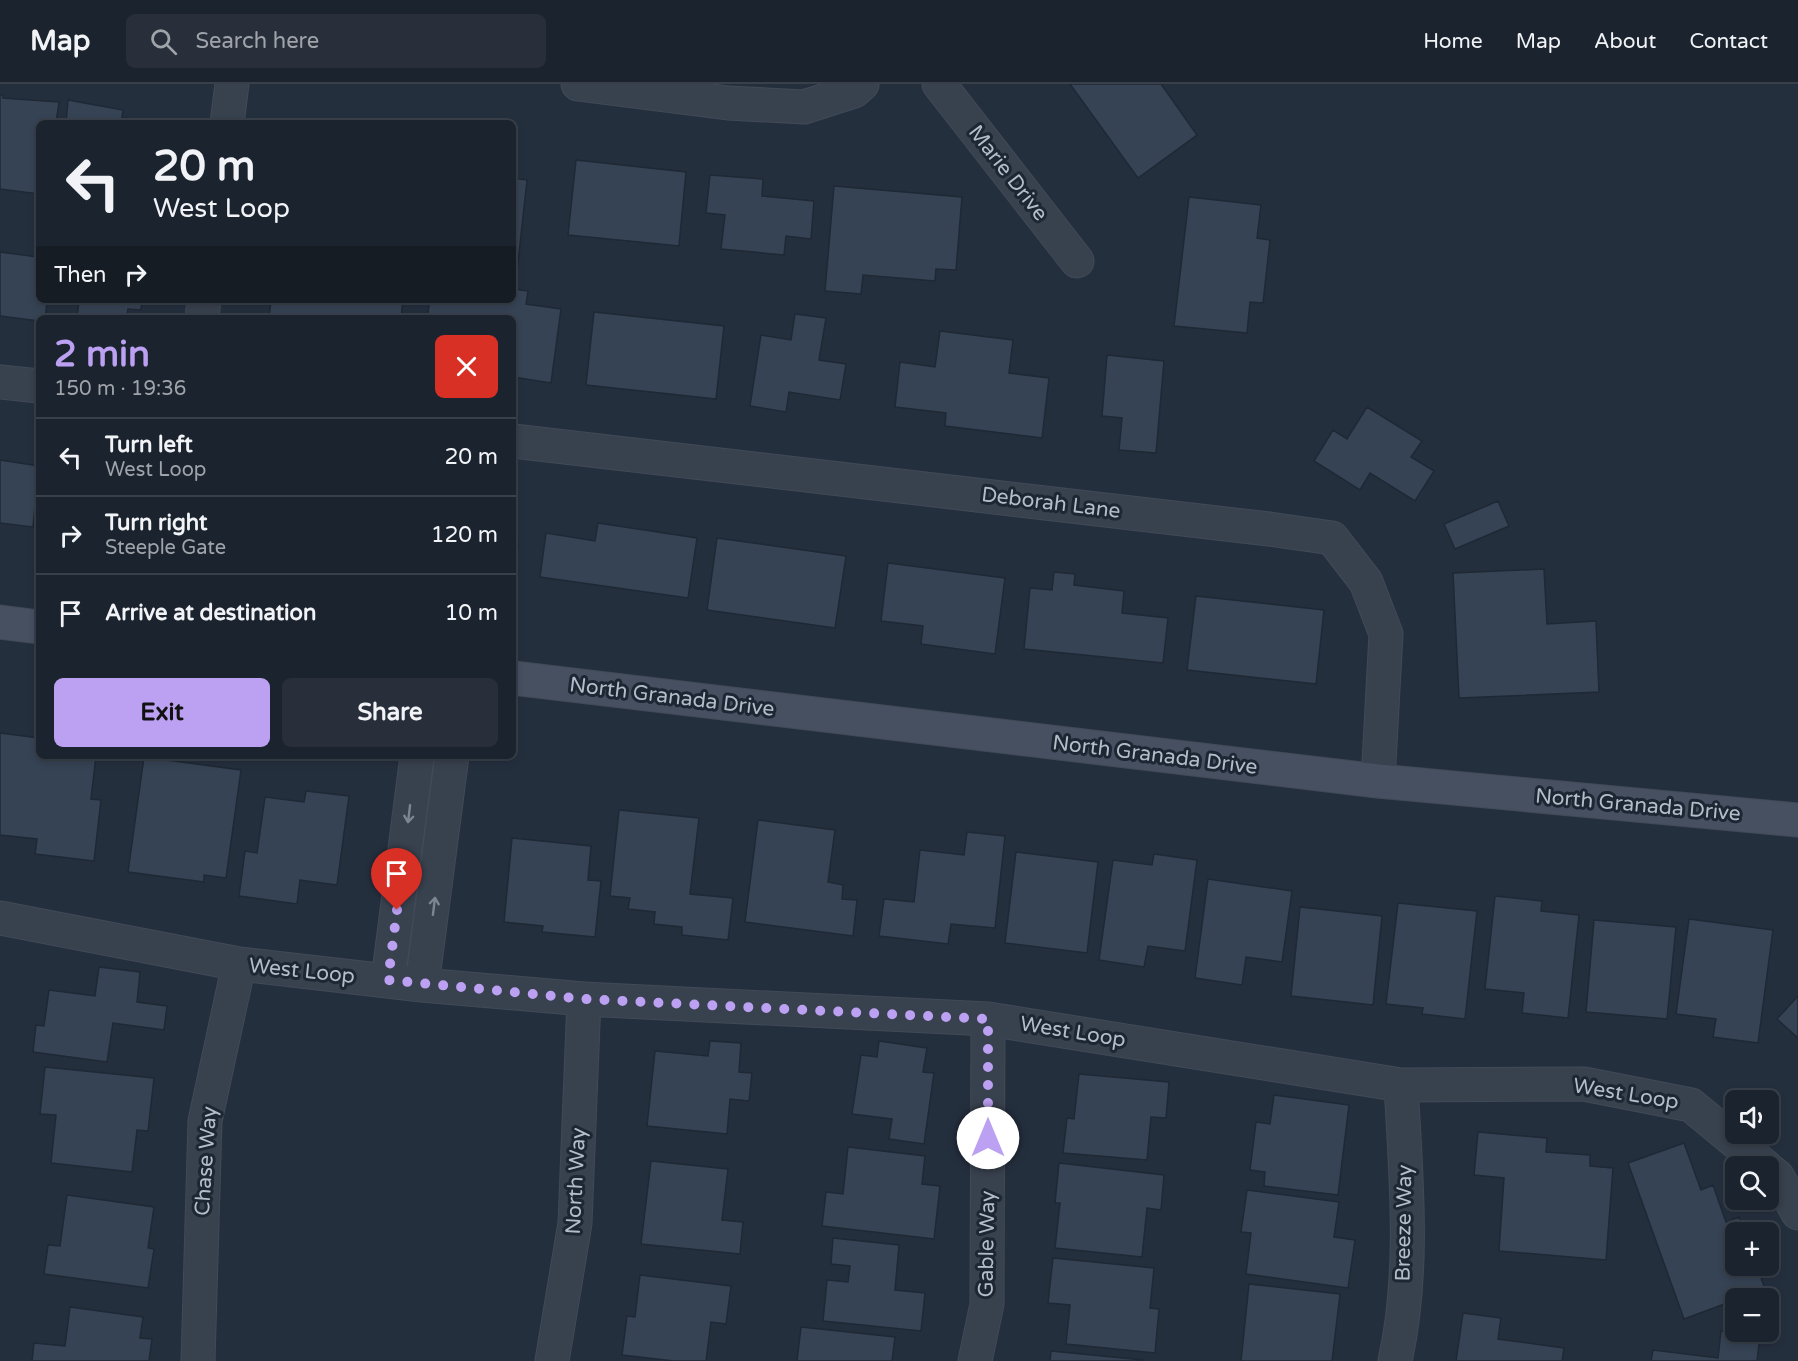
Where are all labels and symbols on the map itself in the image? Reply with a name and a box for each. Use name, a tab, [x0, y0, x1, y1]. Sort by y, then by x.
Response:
street label: Marie Drive	[963, 120, 1053, 226]
street label: Deborah Lane	[980, 482, 1122, 524]
street label: North Granada Drive	[568, 672, 776, 722]
street label: North Granada Drive	[1051, 730, 1259, 780]
street label: North Granada Drive	[1534, 784, 1742, 826]
one-way arrow	[404, 804, 415, 823]
pin	[371, 848, 422, 910]
one-way arrow	[429, 897, 440, 917]
street label: West Loop	[248, 953, 356, 989]
street label: West Loop	[1018, 1011, 1128, 1053]
street label: West Loop	[1571, 1073, 1681, 1115]
street label: Chase Way	[190, 1105, 222, 1217]
position arrow	[956, 1106, 1020, 1170]
street label: North Way	[561, 1127, 591, 1235]
street label: Breeze Way	[1390, 1164, 1418, 1282]
street label: Gable Way	[974, 1190, 1000, 1298]

